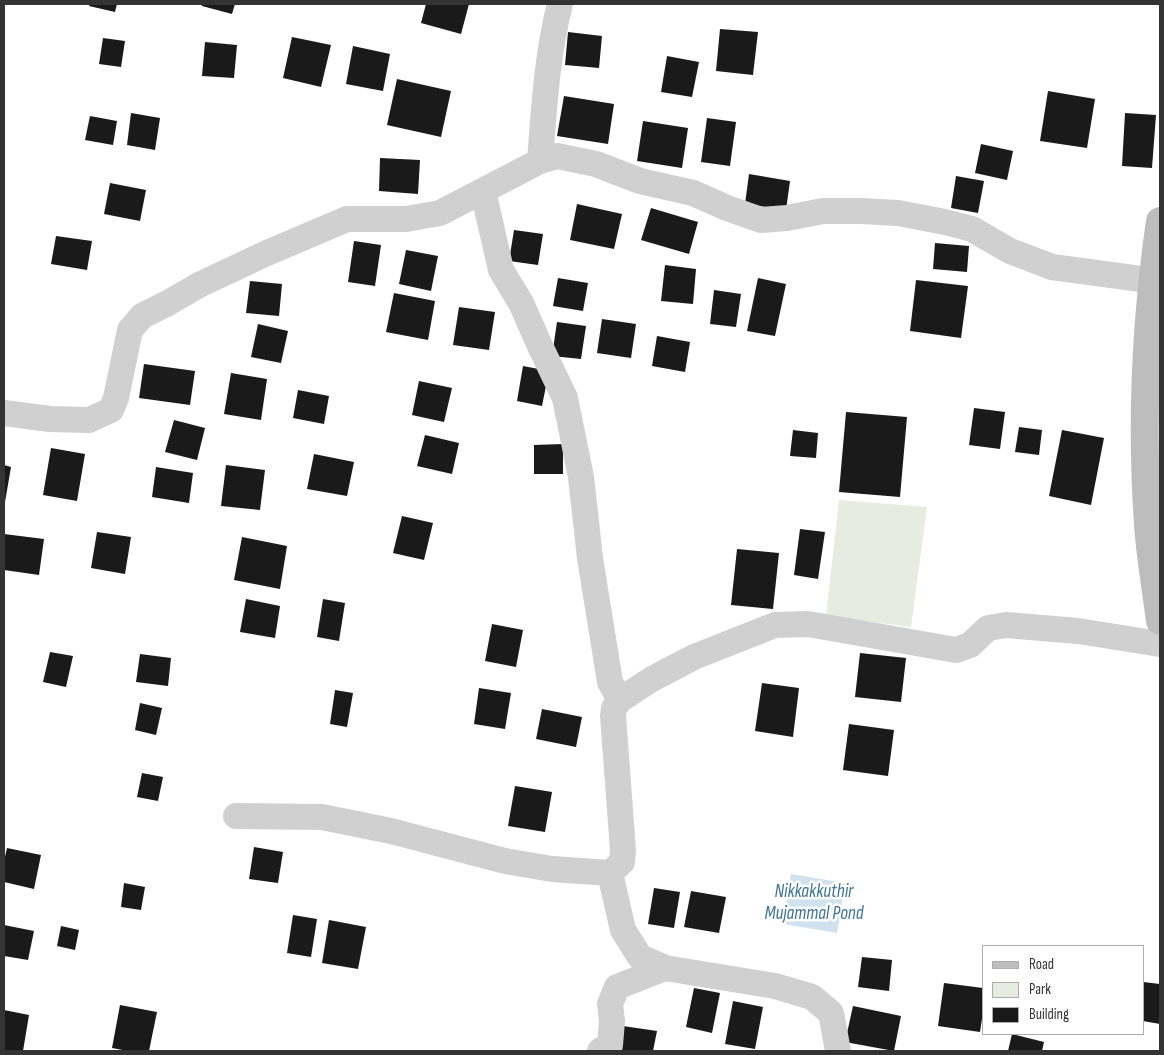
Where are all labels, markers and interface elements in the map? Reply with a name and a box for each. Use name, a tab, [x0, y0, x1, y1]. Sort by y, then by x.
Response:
water label: Nikkakkuthir Mujammal Pond	[764, 881, 864, 925]
legend	[982, 945, 1144, 1035]
text: Road	[1029, 955, 1054, 974]
text: Park	[1029, 980, 1051, 999]
text: Building	[1029, 1005, 1069, 1024]

